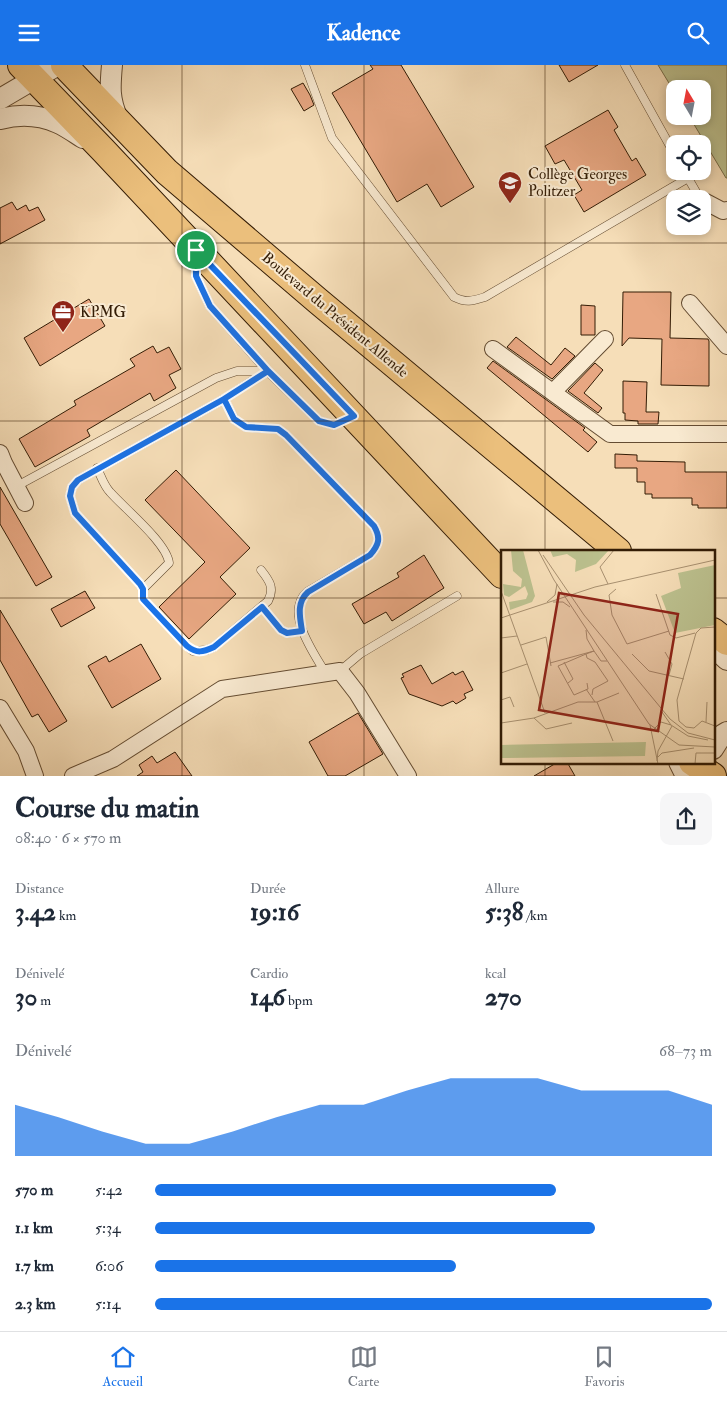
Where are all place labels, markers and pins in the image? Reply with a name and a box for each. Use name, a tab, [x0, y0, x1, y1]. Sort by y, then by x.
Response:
place label: Collège Georges Politzer	[528, 165, 627, 201]
school or university icon: Collège Georges Politzer	[497, 170, 523, 204]
pin	[175, 229, 217, 271]
office icon: KPMG	[50, 299, 76, 333]
place label: KPMG	[80, 303, 127, 322]

